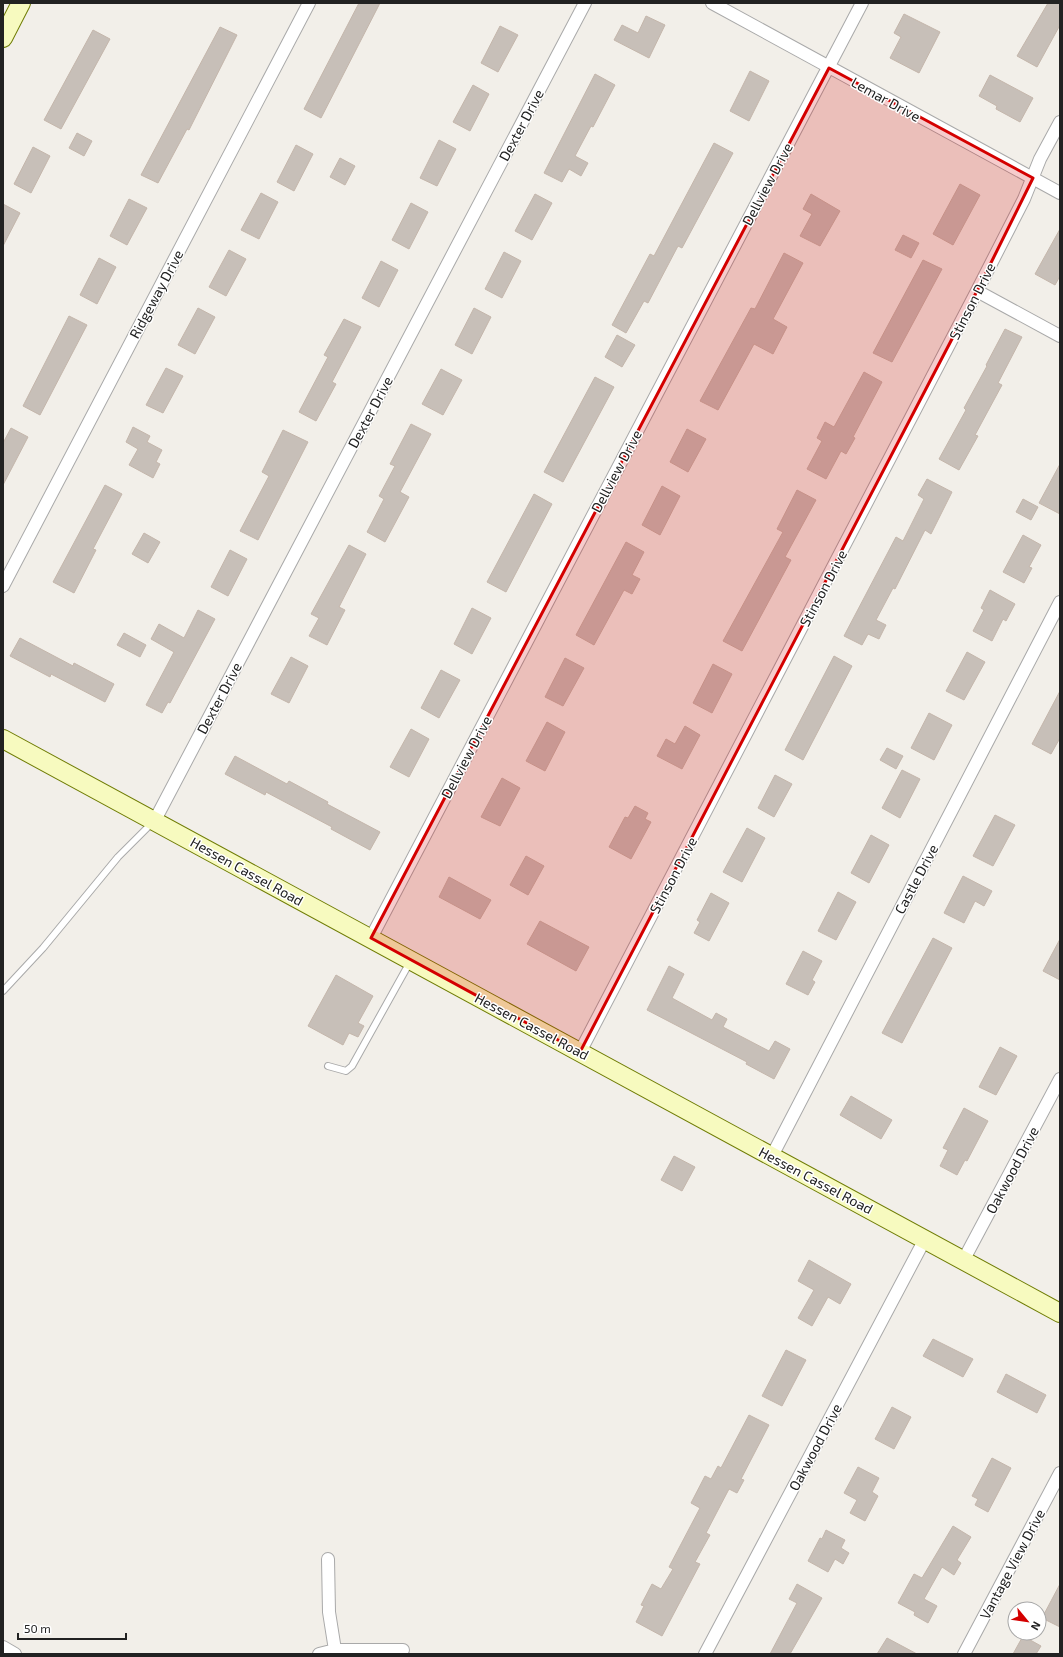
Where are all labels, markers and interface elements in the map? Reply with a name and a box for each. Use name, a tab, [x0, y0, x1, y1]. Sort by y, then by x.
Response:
street label: Lemar Drive	[849, 73, 923, 125]
street label: Dexter Drive	[495, 86, 547, 164]
street label: Dellview Drive	[738, 140, 796, 228]
street label: Ridgeway Drive	[125, 247, 187, 341]
street label: Stinson Drive	[945, 260, 999, 342]
street label: Dexter Drive	[344, 373, 396, 451]
street label: Dellview Drive	[587, 427, 645, 515]
street label: Stinson Drive	[796, 547, 850, 629]
street label: Dexter Drive	[193, 659, 245, 737]
street label: Dellview Drive	[437, 713, 495, 801]
street label: Hessen Cassel Road	[188, 833, 306, 909]
street label: Stinson Drive	[646, 834, 700, 916]
street label: Castle Drive	[891, 841, 941, 917]
street label: Hessen Cassel Road	[472, 989, 592, 1063]
street label: Oakwood Drive	[982, 1124, 1042, 1216]
street label: Hessen Cassel Road	[756, 1143, 876, 1217]
street label: Oakwood Drive	[785, 1401, 845, 1493]
street label: Vantage View Drive	[976, 1506, 1048, 1622]
north arrow	[1007, 1601, 1047, 1641]
scale bar	[18, 1615, 126, 1641]
text: N	[1029, 1619, 1044, 1633]
text: 50 m	[24, 1621, 51, 1635]

